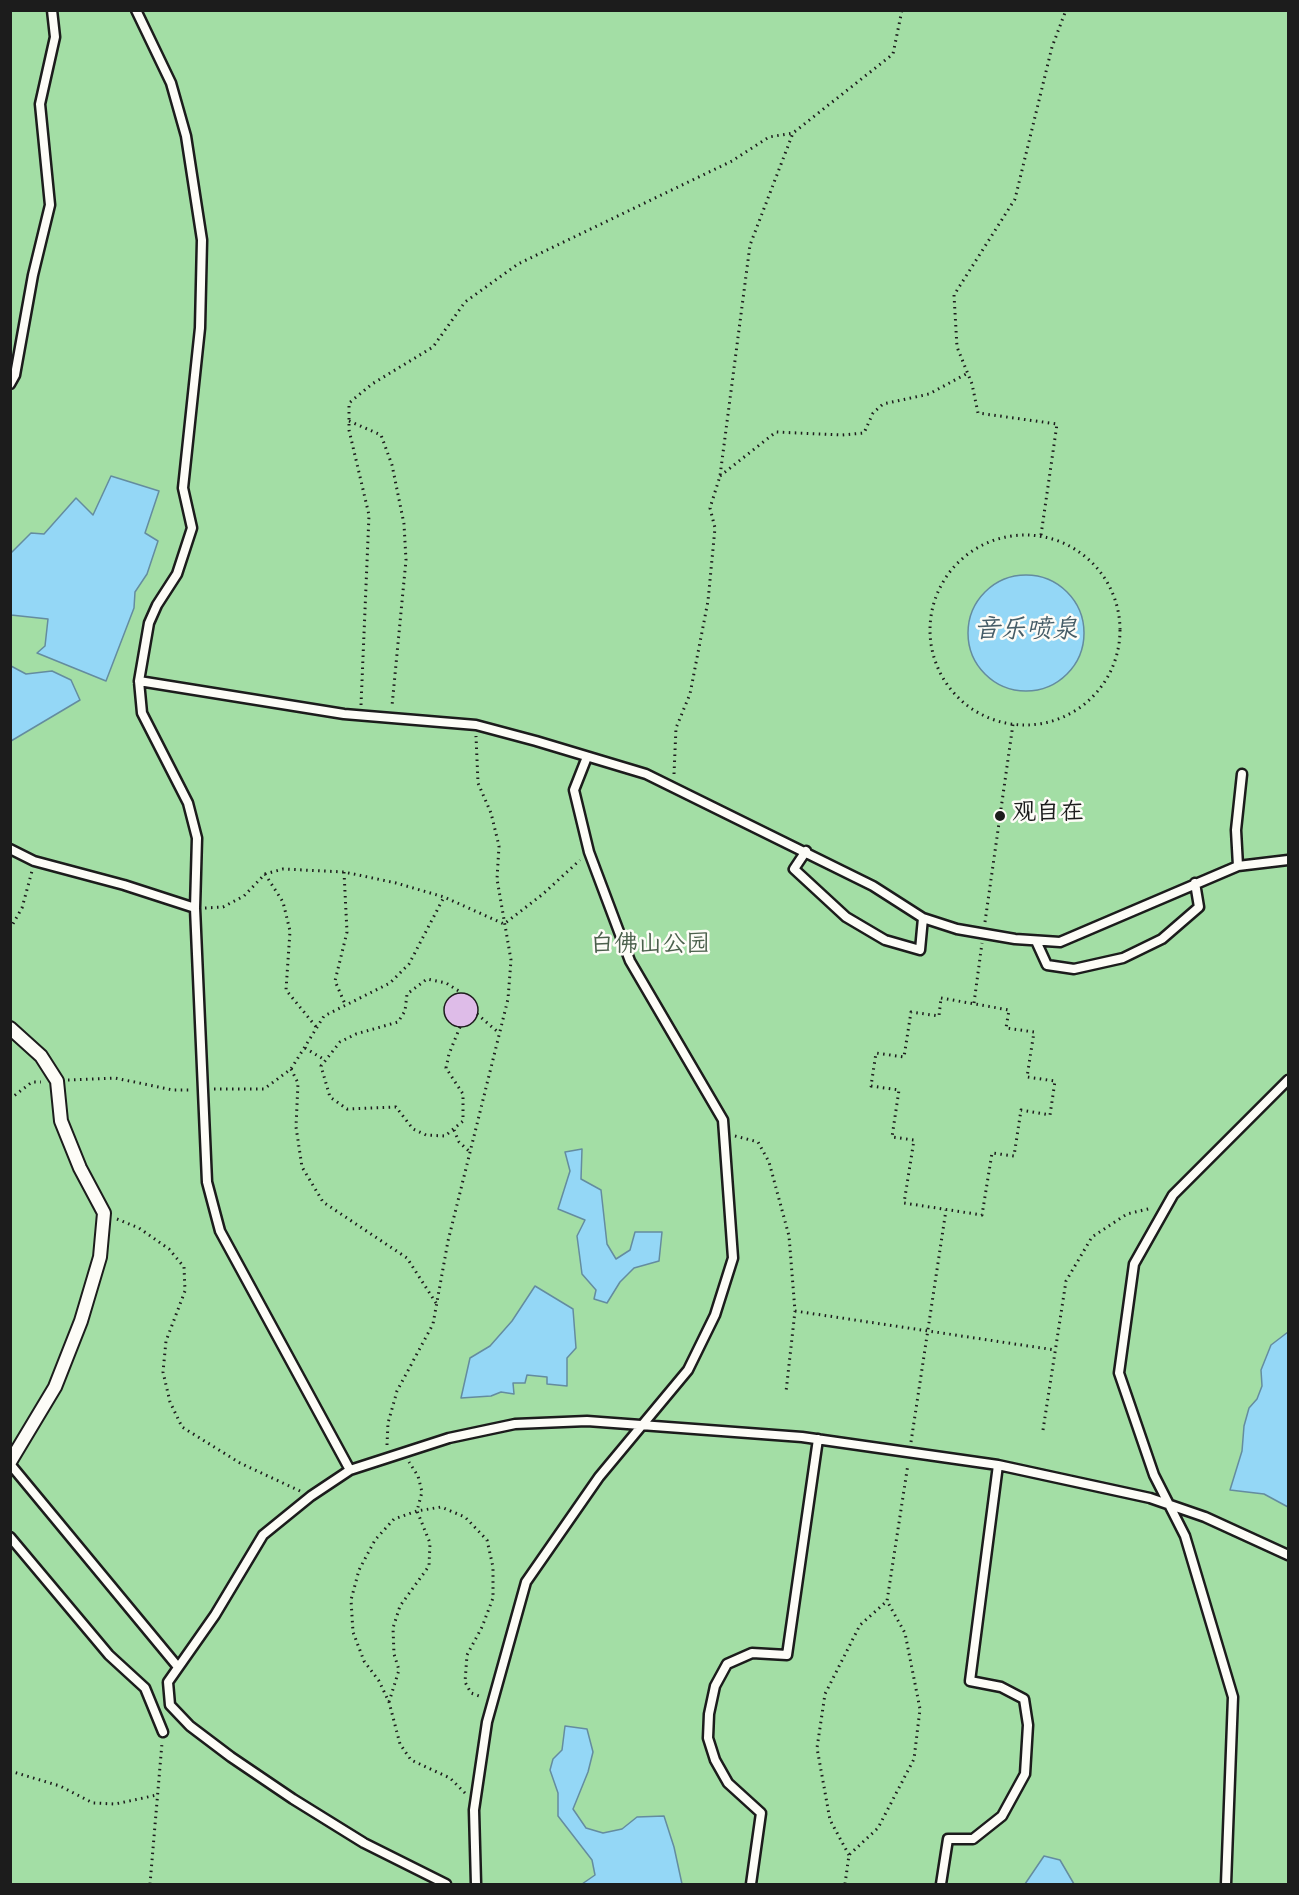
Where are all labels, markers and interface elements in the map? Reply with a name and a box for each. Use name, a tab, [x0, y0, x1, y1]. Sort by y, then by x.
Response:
water label: 音乐喷泉	[974, 617, 1078, 649]
place label: 观自在	[1012, 802, 1084, 830]
marker: 观自在	[993, 809, 1007, 823]
park label: 白佛山公园	[590, 934, 710, 962]

